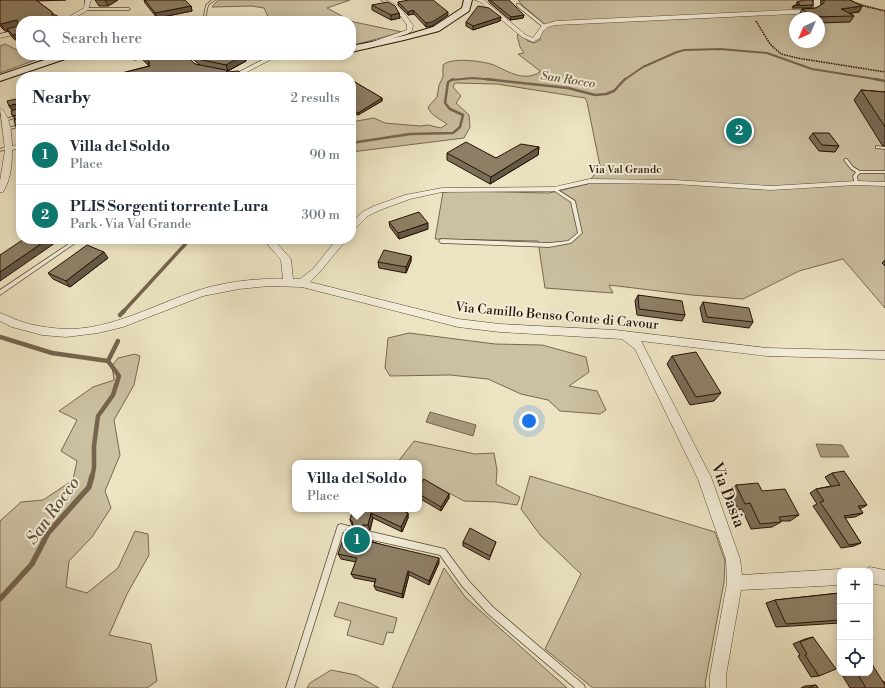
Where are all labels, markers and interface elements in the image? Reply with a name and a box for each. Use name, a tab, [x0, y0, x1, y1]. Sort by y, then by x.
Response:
north arrow	[789, 12, 825, 48]
search box	[16, 16, 356, 60]
icon: search	[30, 27, 52, 49]
text: Search here	[62, 29, 142, 48]
water label: San Rocco	[540, 68, 596, 92]
text: Nearby	[32, 87, 91, 109]
text: 2 results	[291, 90, 340, 106]
pin: 2	[726, 116, 752, 146]
text: Villa del Soldo	[70, 137, 170, 156]
text: 1	[42, 147, 48, 163]
text: 90 m	[309, 147, 340, 163]
text: Place	[70, 156, 102, 172]
street label: Via Val Grande	[587, 163, 662, 177]
text: PLIS Sorgenti torrente Lura	[70, 197, 268, 216]
text: 2	[41, 207, 49, 223]
text: 300 m	[302, 207, 340, 223]
text: Park · Via Val Grande	[70, 216, 191, 232]
street label: Via Camillo Benso Conte di Cavour	[454, 299, 660, 333]
your location	[519, 411, 539, 431]
street label: Via Dasia	[706, 459, 750, 531]
popup	[292, 460, 422, 512]
text: Villa del Soldo	[307, 469, 407, 488]
water label: San Rocco	[21, 473, 85, 549]
text: Place	[307, 488, 339, 504]
pin: 1	[344, 525, 370, 555]
map controls	[837, 568, 873, 676]
button: +	[837, 568, 873, 604]
button: −	[837, 604, 873, 640]
button: locate	[837, 640, 873, 676]

